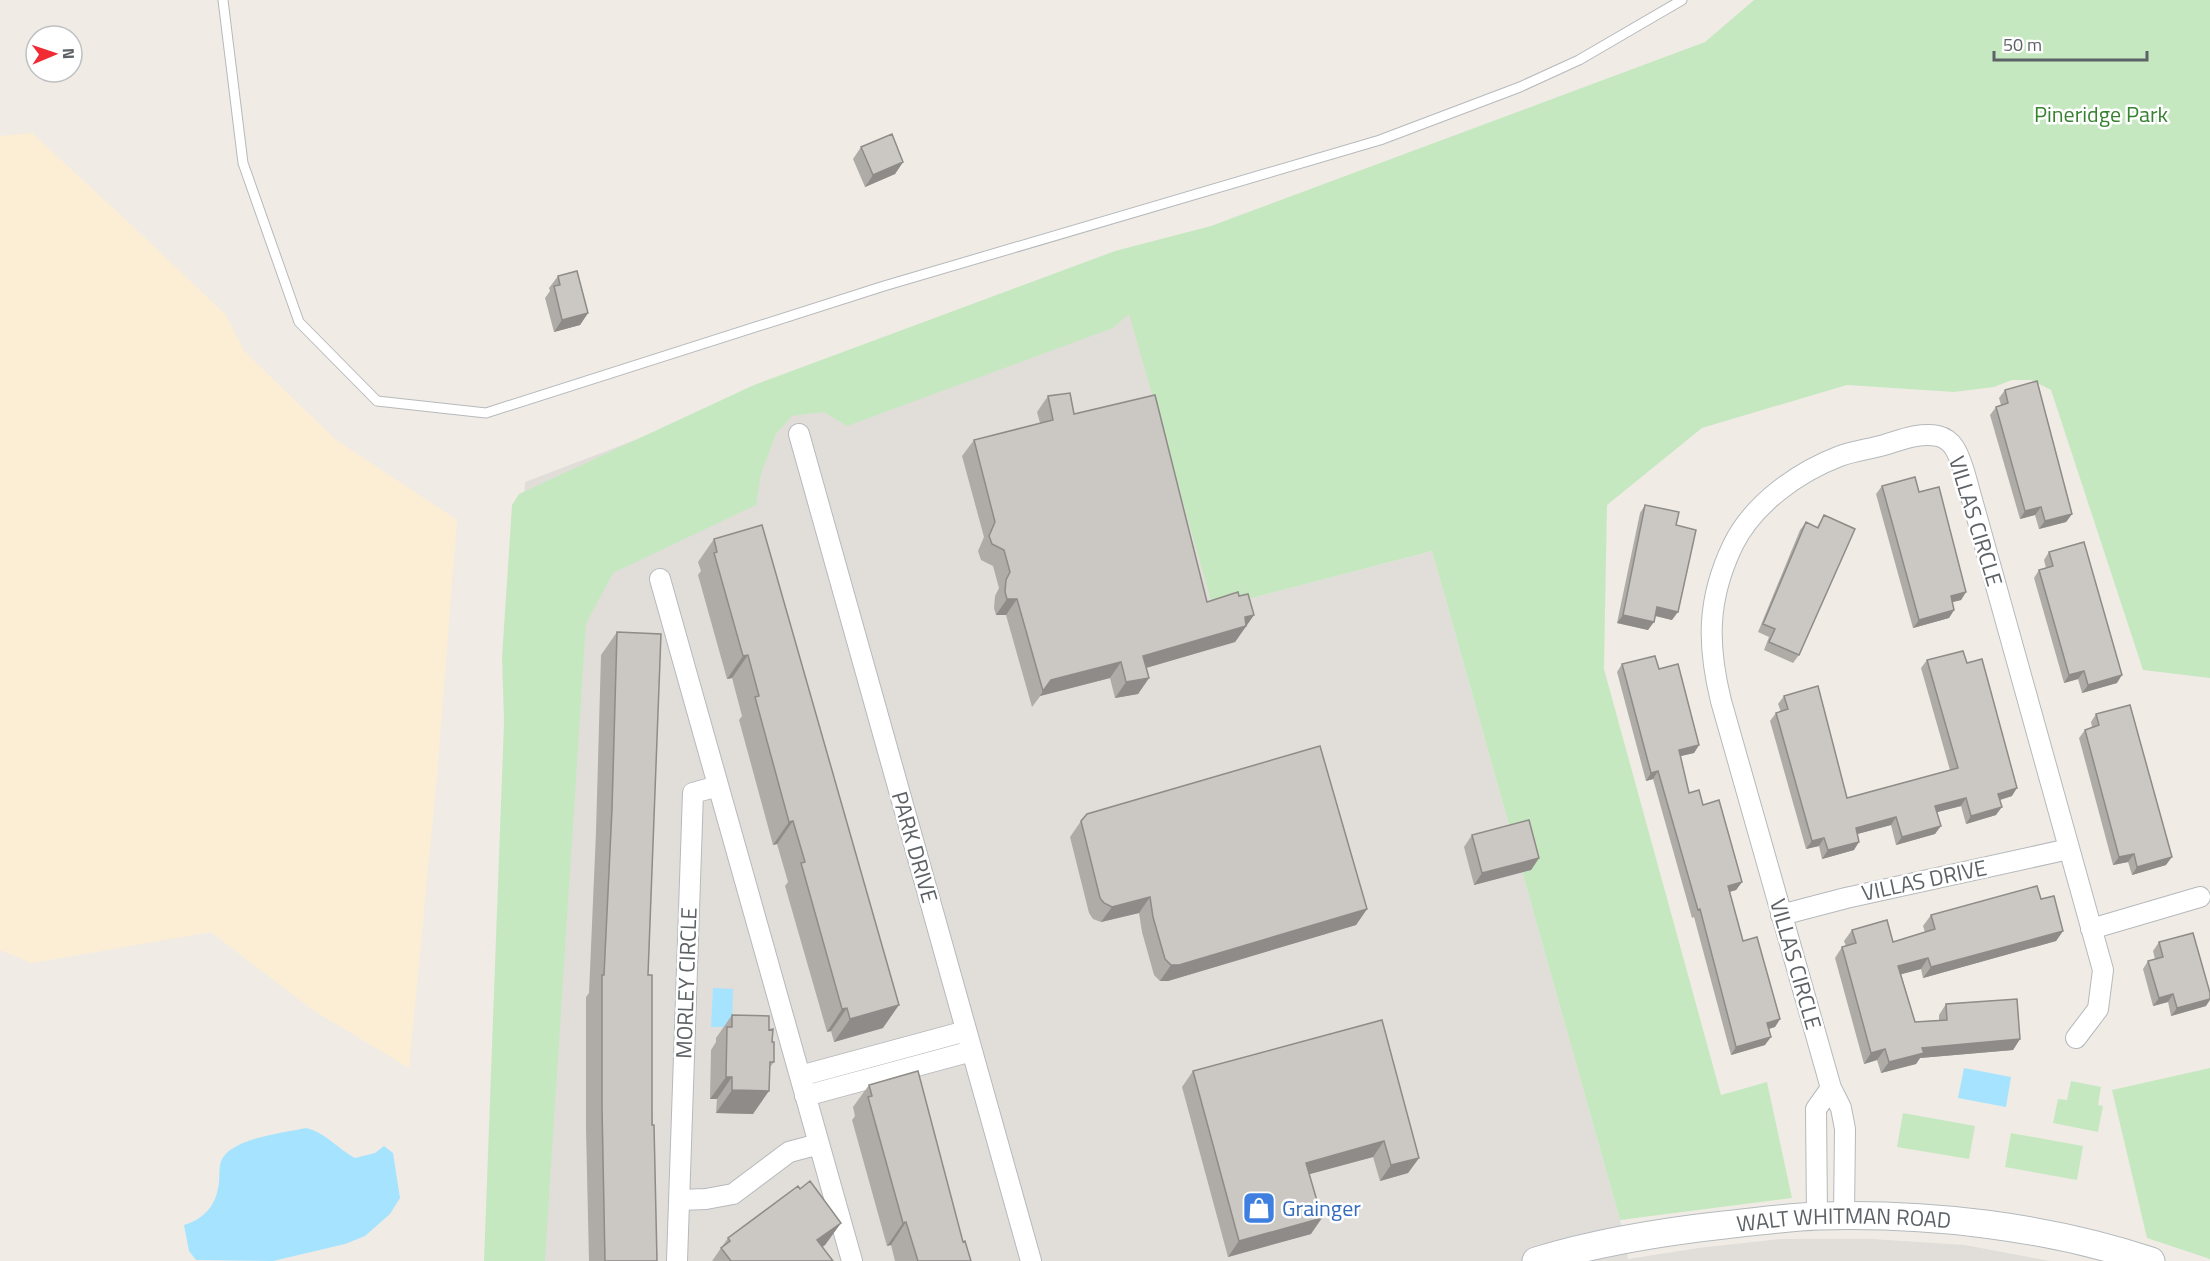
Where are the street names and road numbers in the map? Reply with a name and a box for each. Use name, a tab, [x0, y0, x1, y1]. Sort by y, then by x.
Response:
street label: VILLAS CIRCLE	[1940, 452, 2012, 590]
street label: PARK DRIVE	[883, 787, 947, 907]
street label: VILLAS DRIVE	[1858, 850, 1990, 910]
street label: VILLAS CIRCLE	[1761, 895, 1831, 1033]
street label: MORLEY CIRCLE	[666, 907, 706, 1059]
street label: WALT WHITMAN ROAD	[1735, 1199, 1953, 1241]

